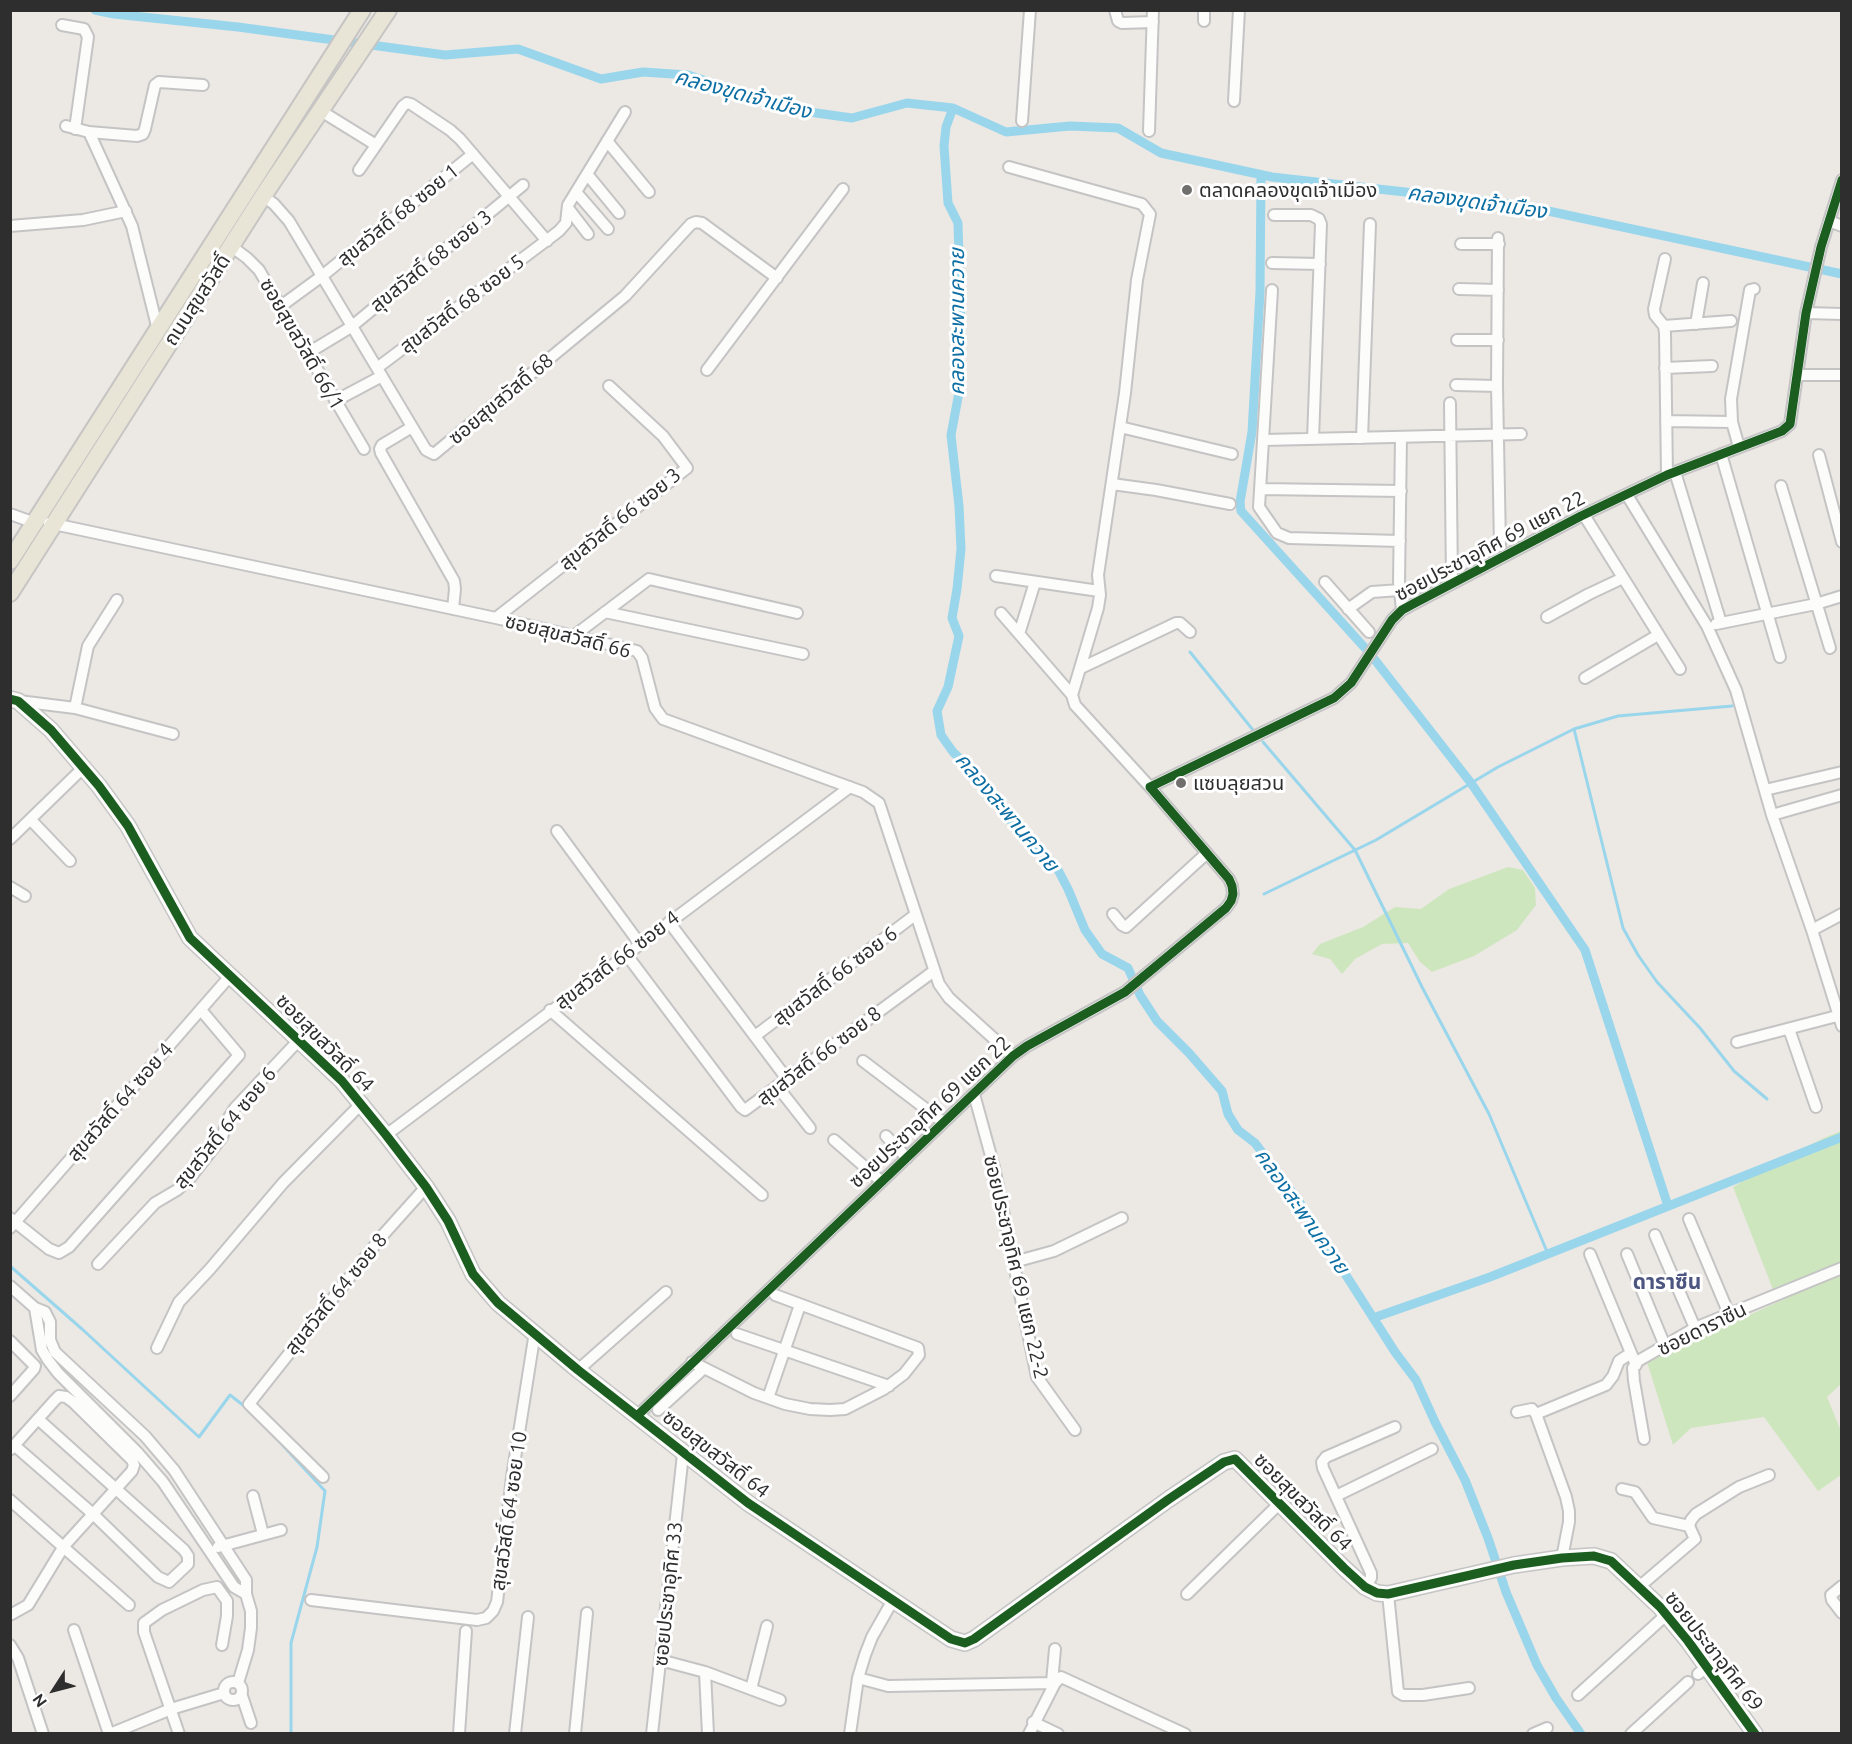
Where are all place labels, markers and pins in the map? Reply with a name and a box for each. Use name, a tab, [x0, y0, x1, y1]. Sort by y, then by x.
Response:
place label: ตลาดคลองขุดเจ้าเมือง	[1199, 178, 1377, 202]
marker: ตลาดคลองขุดเจ้าเมือง	[1180, 183, 1194, 197]
place label: แซบลุยสวน	[1193, 771, 1284, 795]
marker: แซบลุยสวน	[1174, 776, 1188, 790]

